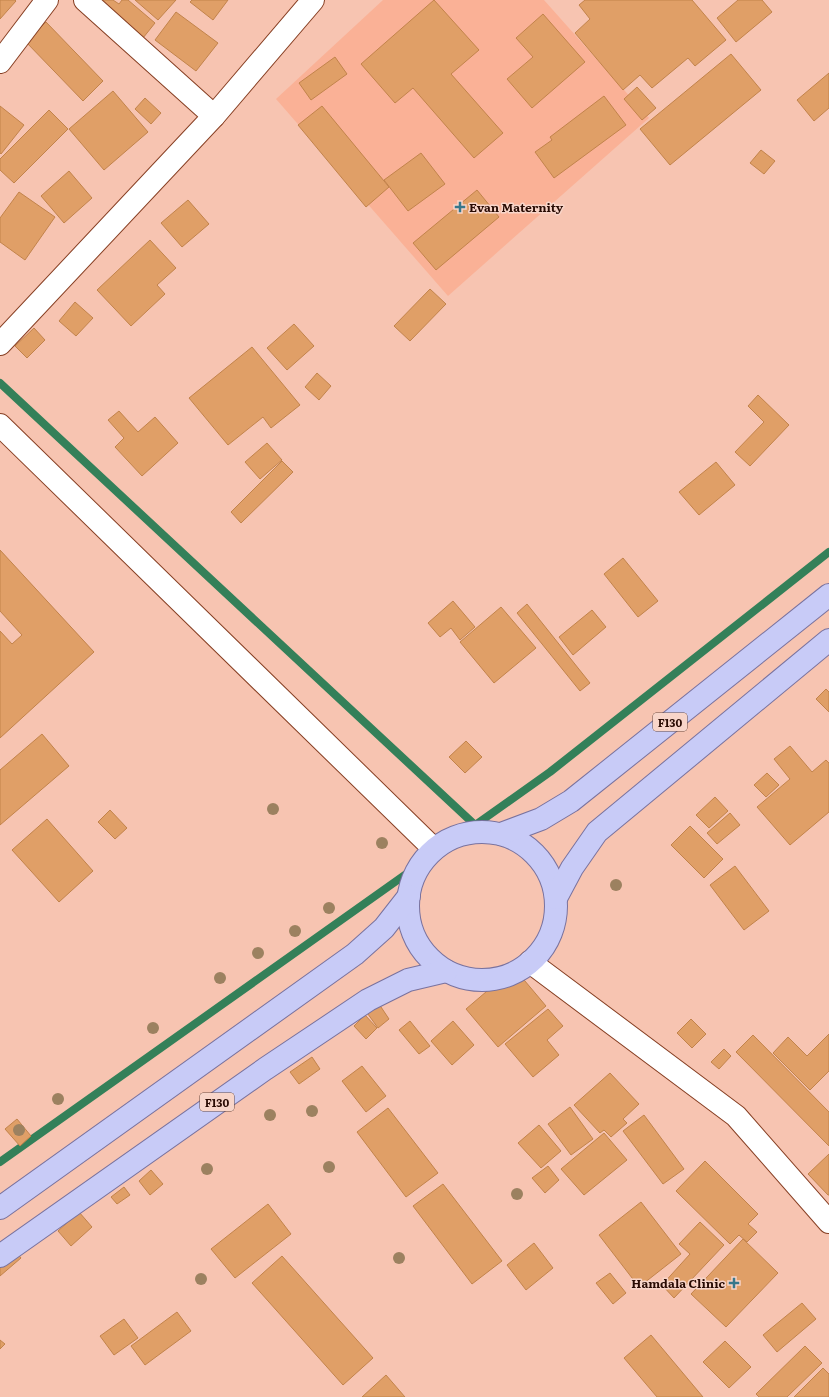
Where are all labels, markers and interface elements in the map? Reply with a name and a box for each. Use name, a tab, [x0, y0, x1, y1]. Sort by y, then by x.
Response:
place label: Evan Maternity	[469, 198, 564, 216]
marker: Evan Maternity	[454, 201, 466, 213]
road number: F130	[653, 713, 687, 731]
road number: F130	[200, 1093, 234, 1111]
place label: Hamdala Clinic	[631, 1274, 725, 1292]
marker: Hamdala Clinic	[728, 1277, 740, 1289]

